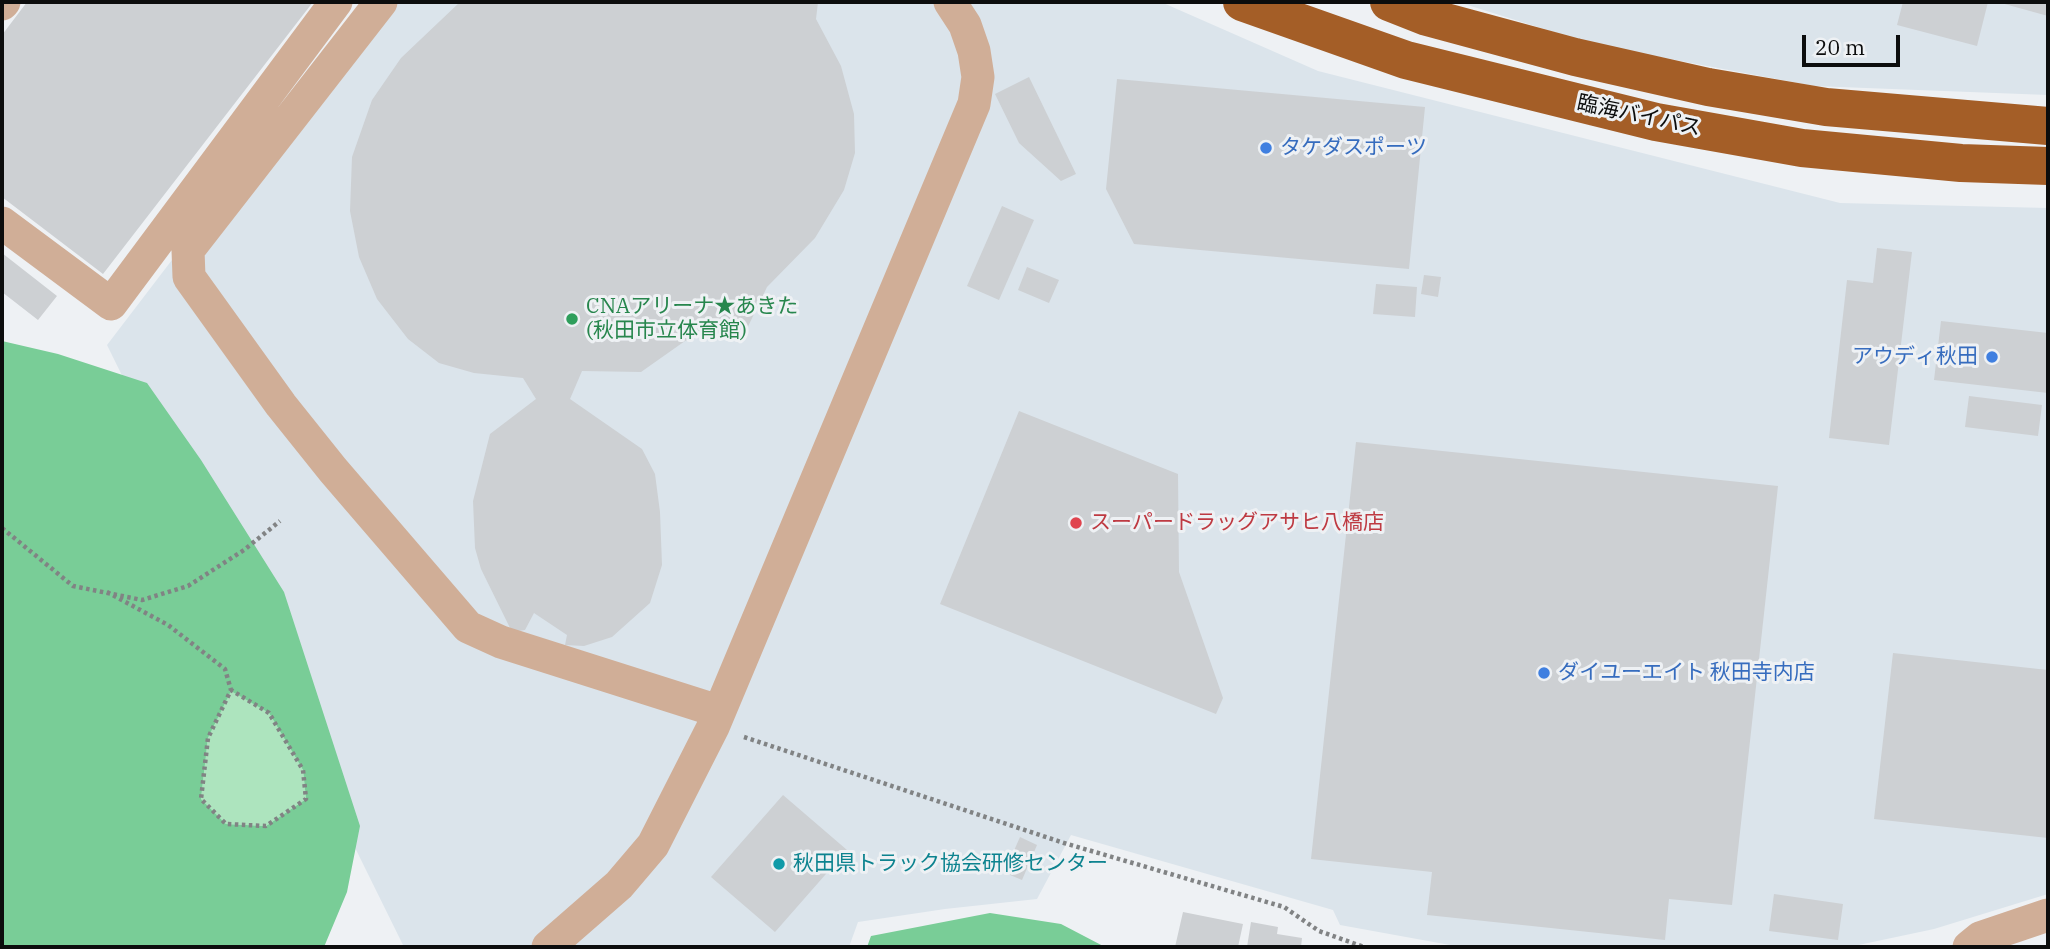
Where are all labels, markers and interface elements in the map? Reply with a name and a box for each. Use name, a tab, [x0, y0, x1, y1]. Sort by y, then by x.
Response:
scale bar	[1805, 21, 1903, 65]
text: 20 m	[1815, 33, 1865, 61]
street label: 臨海バイパス	[1575, 91, 1703, 141]
place label: タケダスポーツ	[1280, 135, 1427, 161]
marker: タケダスポーツ	[1258, 140, 1274, 156]
place label: CNAアリーナ★あきた (秋田市立体育館)	[586, 294, 798, 344]
marker: CNAアリーナ★あきた (秋田市立体育館)	[564, 311, 580, 327]
place label: アウディ秋田	[1852, 344, 1978, 370]
marker: アウディ秋田	[1984, 349, 2000, 365]
place label: スーパードラッグアサヒ八橋店	[1090, 510, 1384, 536]
marker: スーパードラッグアサヒ八橋店	[1068, 515, 1084, 531]
place label: ダイユーエイト 秋田寺内店	[1558, 660, 1815, 686]
marker: ダイユーエイト 秋田寺内店	[1536, 665, 1552, 681]
place label: 秋田県トラック協会研修センター	[793, 851, 1108, 877]
marker: 秋田県トラック協会研修センター	[771, 856, 787, 872]

